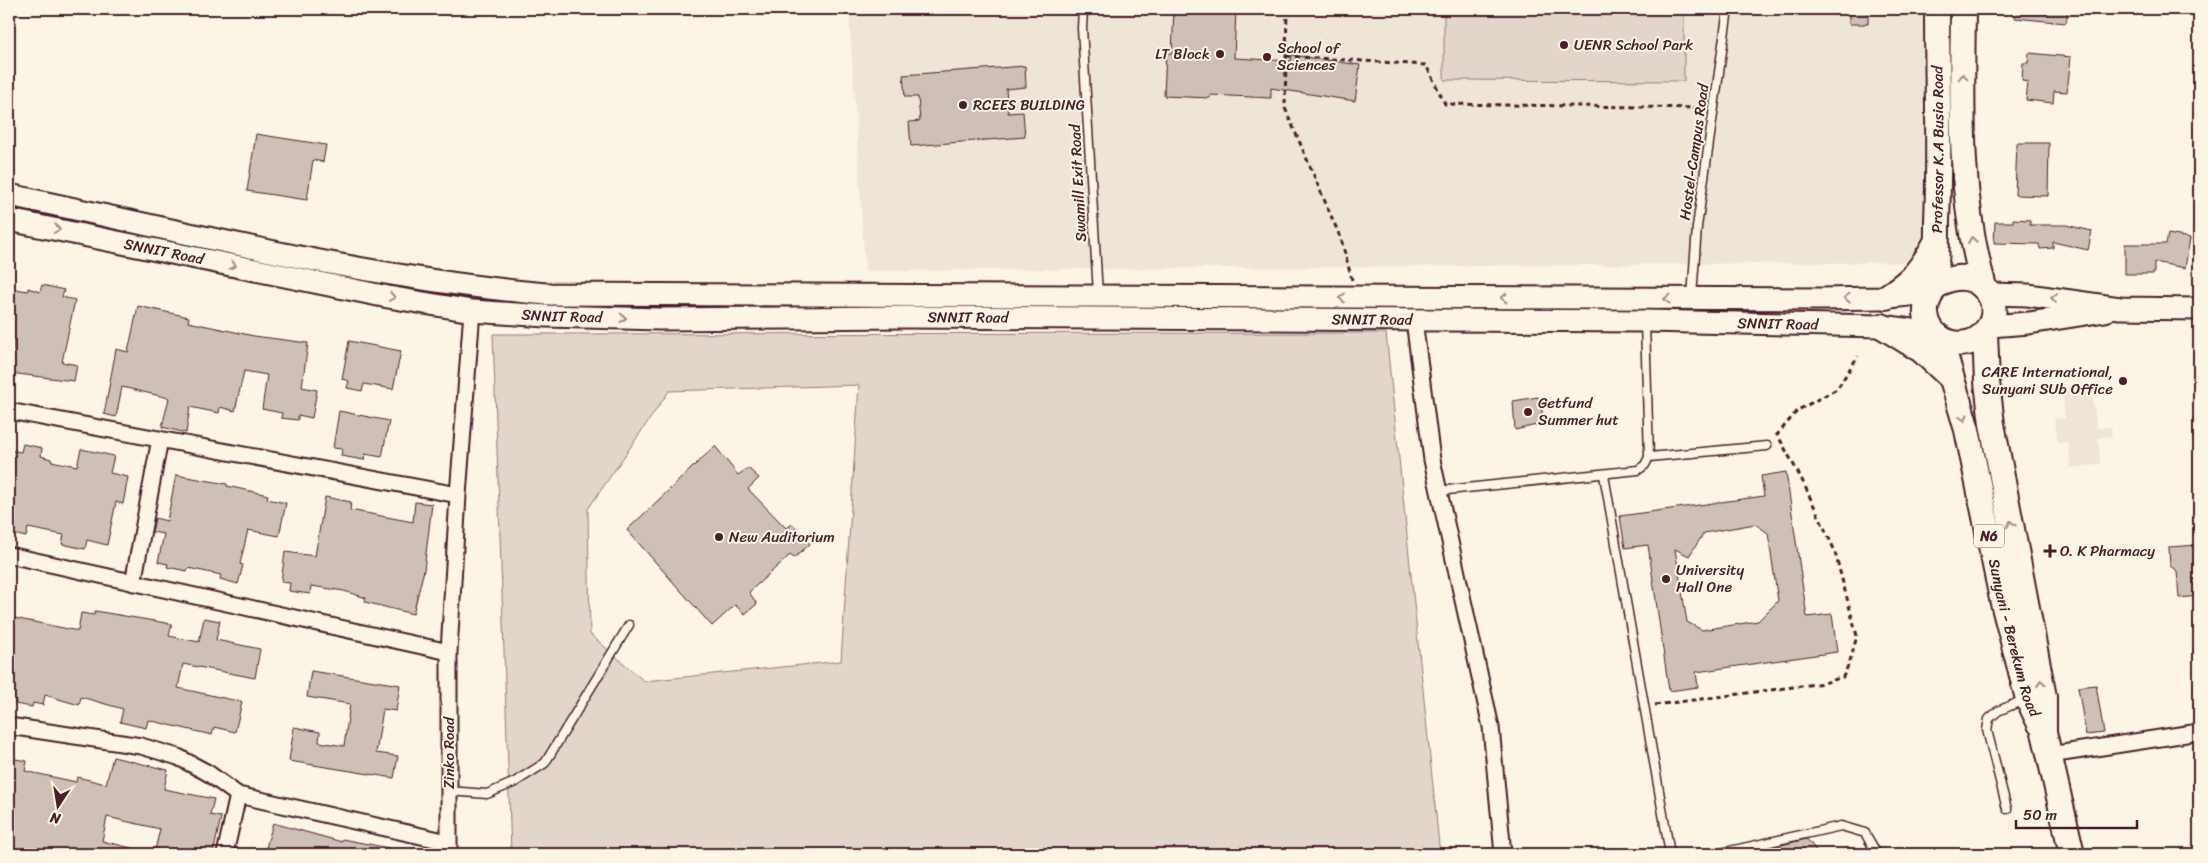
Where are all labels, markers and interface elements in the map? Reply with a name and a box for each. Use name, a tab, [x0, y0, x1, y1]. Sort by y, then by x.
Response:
place label: UENR School Park	[1574, 32, 1693, 58]
place label: School of Sciences	[1277, 35, 1342, 78]
marker: UENR School Park	[1558, 39, 1570, 51]
place label: LT Block	[1155, 41, 1210, 67]
marker: LT Block	[1214, 48, 1226, 60]
marker: School of Sciences	[1261, 51, 1273, 63]
street label: Professor K.A Busia Road	[1924, 65, 1951, 233]
one-way arrow	[1958, 73, 1968, 81]
street label: Hostel-Campus Road	[1672, 81, 1717, 222]
place label: RCEES BUILDING	[973, 92, 1085, 118]
marker: RCEES BUILDING	[957, 99, 969, 111]
street label: Swamill Exit Road	[1062, 122, 1094, 242]
one-way arrow	[52, 223, 61, 234]
street label: SNNIT Road	[122, 231, 207, 272]
one-way arrow	[1967, 235, 1977, 244]
one-way arrow	[228, 259, 237, 270]
one-way arrow	[388, 292, 397, 302]
one-way arrow	[1337, 293, 1345, 303]
one-way arrow	[1500, 293, 1508, 303]
one-way arrow	[1842, 293, 1850, 304]
one-way arrow	[2050, 293, 2058, 304]
one-way arrow	[1662, 294, 1670, 304]
street label: SNNIT Road	[521, 301, 604, 330]
street label: SNNIT Road	[927, 304, 1009, 331]
street label: SNNIT Road	[1331, 306, 1413, 333]
street label: SNNIT Road	[1737, 310, 1820, 338]
one-way arrow	[620, 313, 628, 323]
place label: CARE International, Sunyani SUb Office	[1981, 359, 2113, 402]
marker: CARE International, Sunyani SUb Office	[2117, 375, 2129, 387]
place label: Getfund Summer hut	[1538, 390, 1619, 433]
marker: Getfund Summer hut	[1522, 406, 1534, 418]
one-way arrow	[1958, 414, 1968, 422]
one-way arrow	[2006, 519, 2016, 528]
place label: New Auditorium	[729, 524, 835, 550]
road number: N6	[1974, 524, 2004, 548]
marker: New Auditorium	[713, 531, 725, 543]
place label: O. K Pharmacy	[2060, 538, 2155, 564]
marker: O. K Pharmacy	[2044, 545, 2056, 557]
street label: Sunyani - Berekum Road	[1981, 556, 2048, 722]
place label: University Hall One	[1676, 557, 1745, 600]
marker: University Hall One	[1660, 573, 1672, 585]
one-way arrow	[2037, 679, 2047, 688]
street label: Zinko Road	[436, 716, 462, 789]
north arrow	[32, 780, 82, 830]
scale bar	[2016, 798, 2137, 830]
text: 50 m	[2023, 802, 2058, 828]
text: N	[48, 805, 64, 832]

